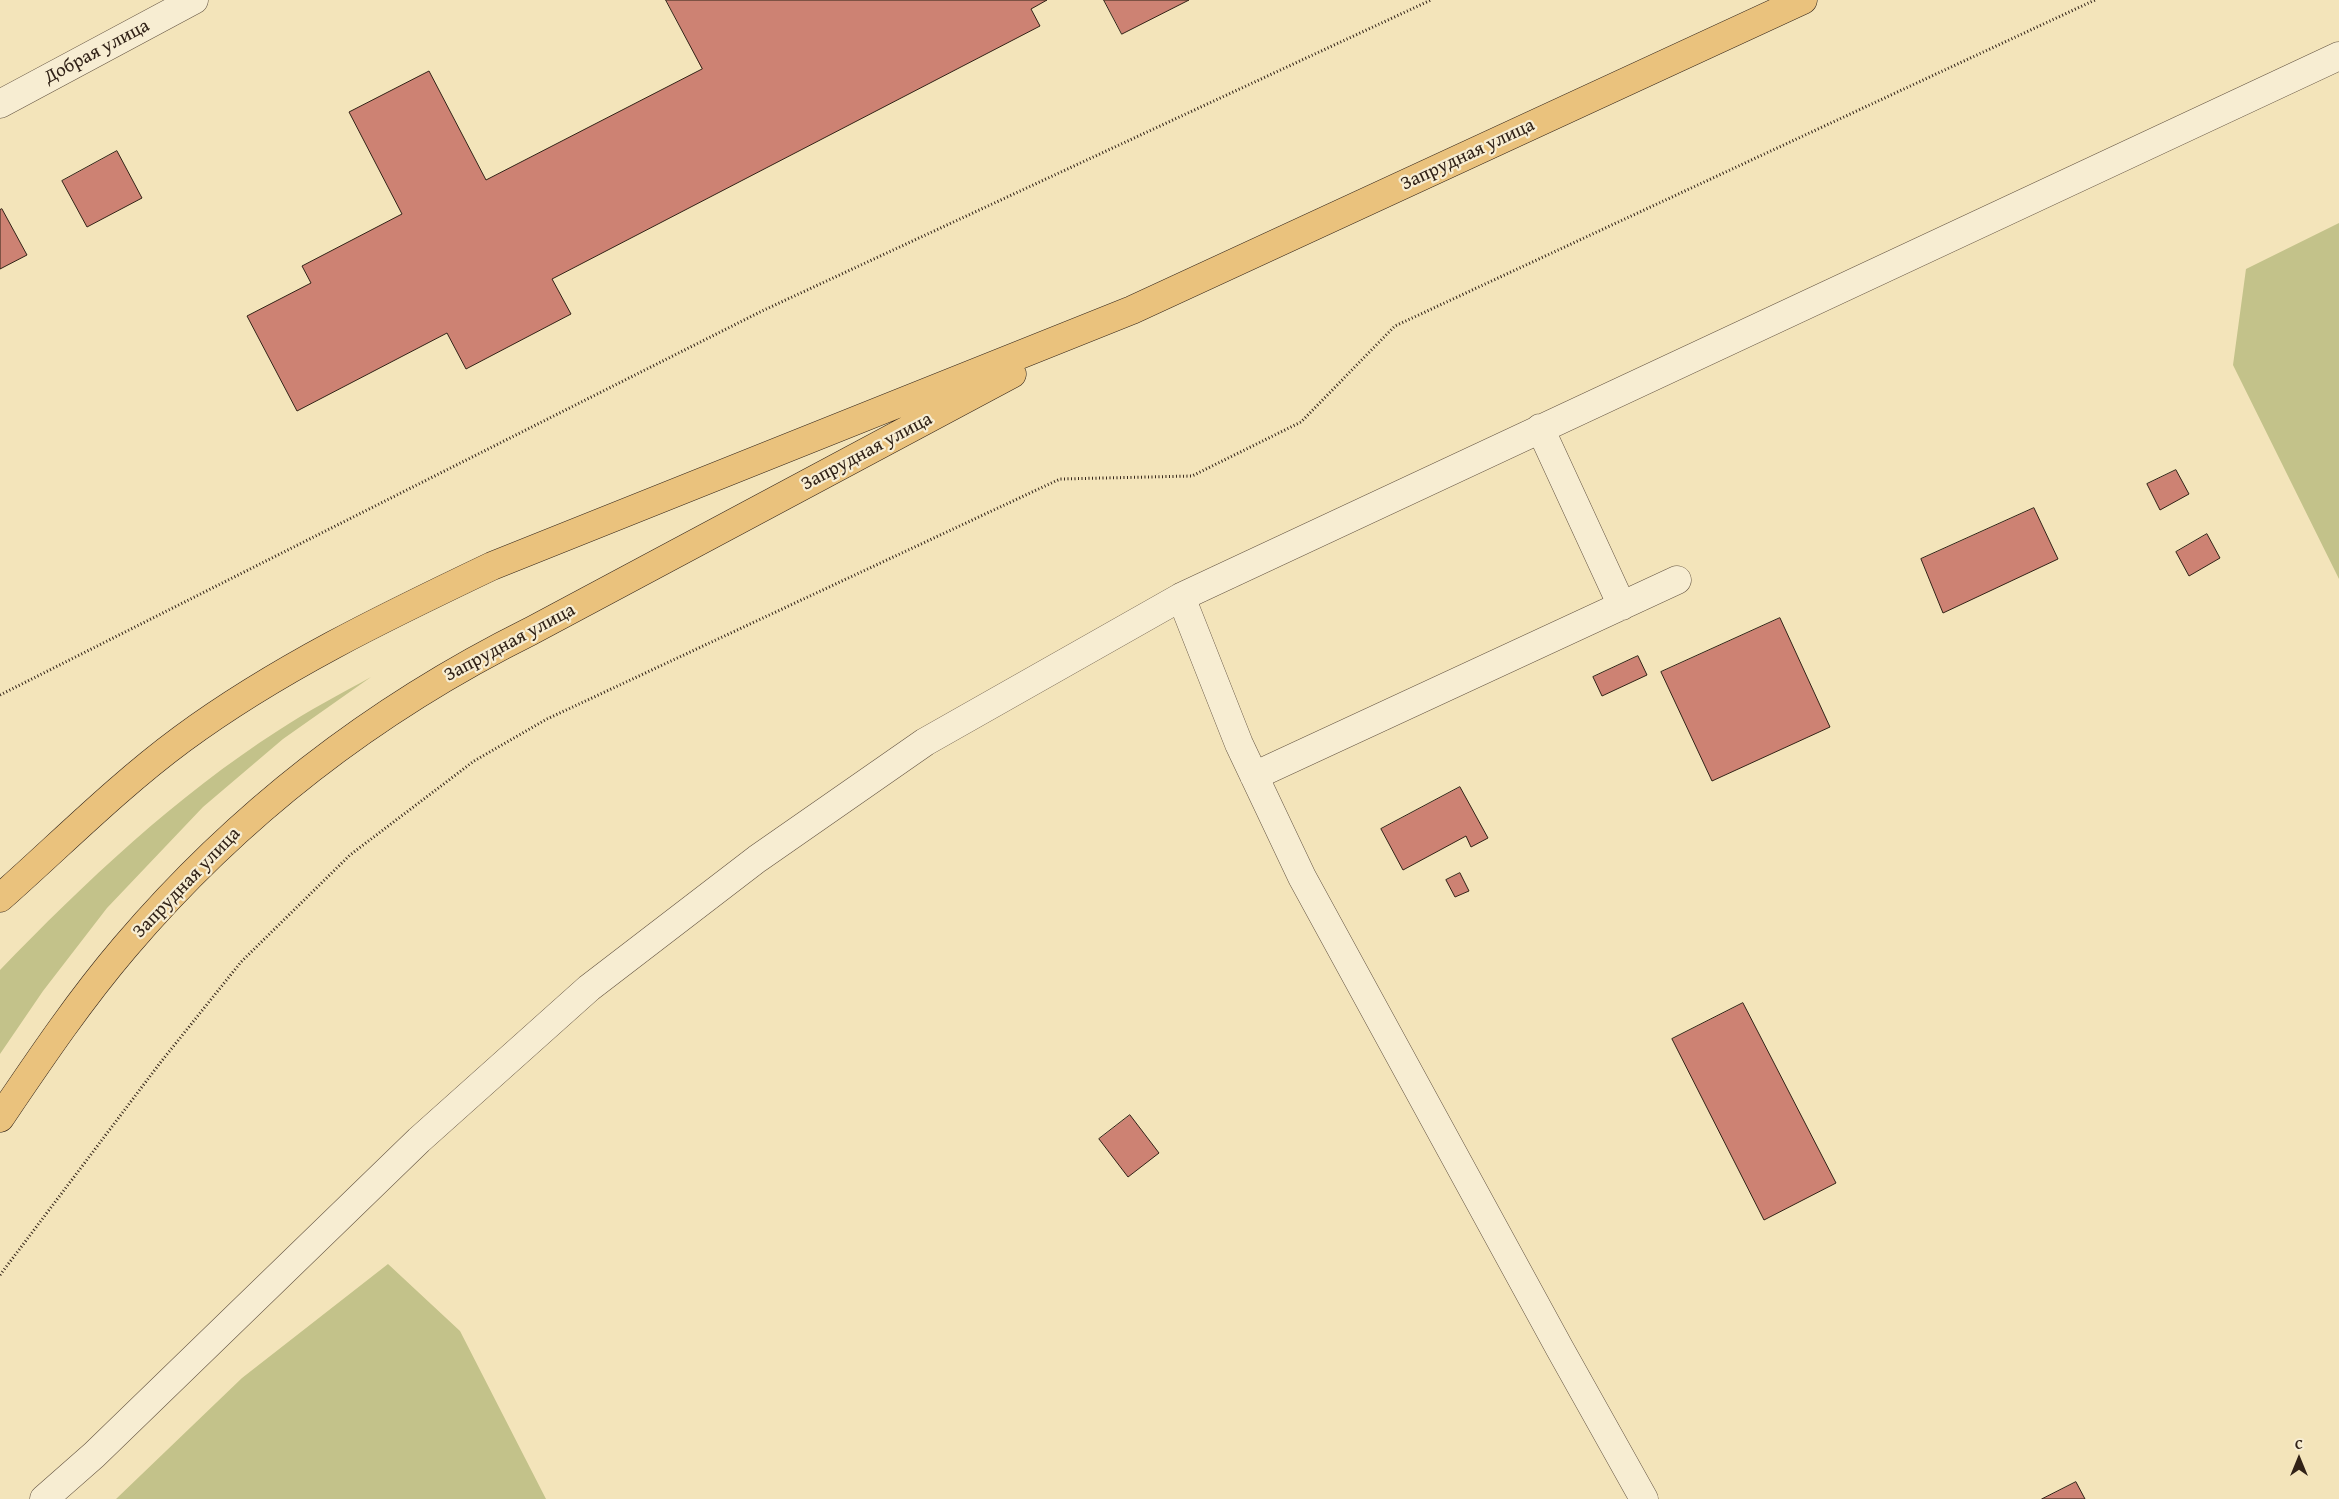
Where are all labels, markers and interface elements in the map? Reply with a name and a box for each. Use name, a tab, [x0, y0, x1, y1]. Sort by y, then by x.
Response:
street label: Добрая улица	[40, 15, 154, 89]
street label: Запрудная улица	[1397, 114, 1539, 196]
street label: Запрудная улица	[798, 408, 936, 496]
street label: Запрудная улица	[441, 599, 579, 687]
street label: Запрудная улица	[128, 823, 246, 943]
north arrow	[2274, 1434, 2324, 1484]
text: С	[2295, 1434, 2303, 1454]

